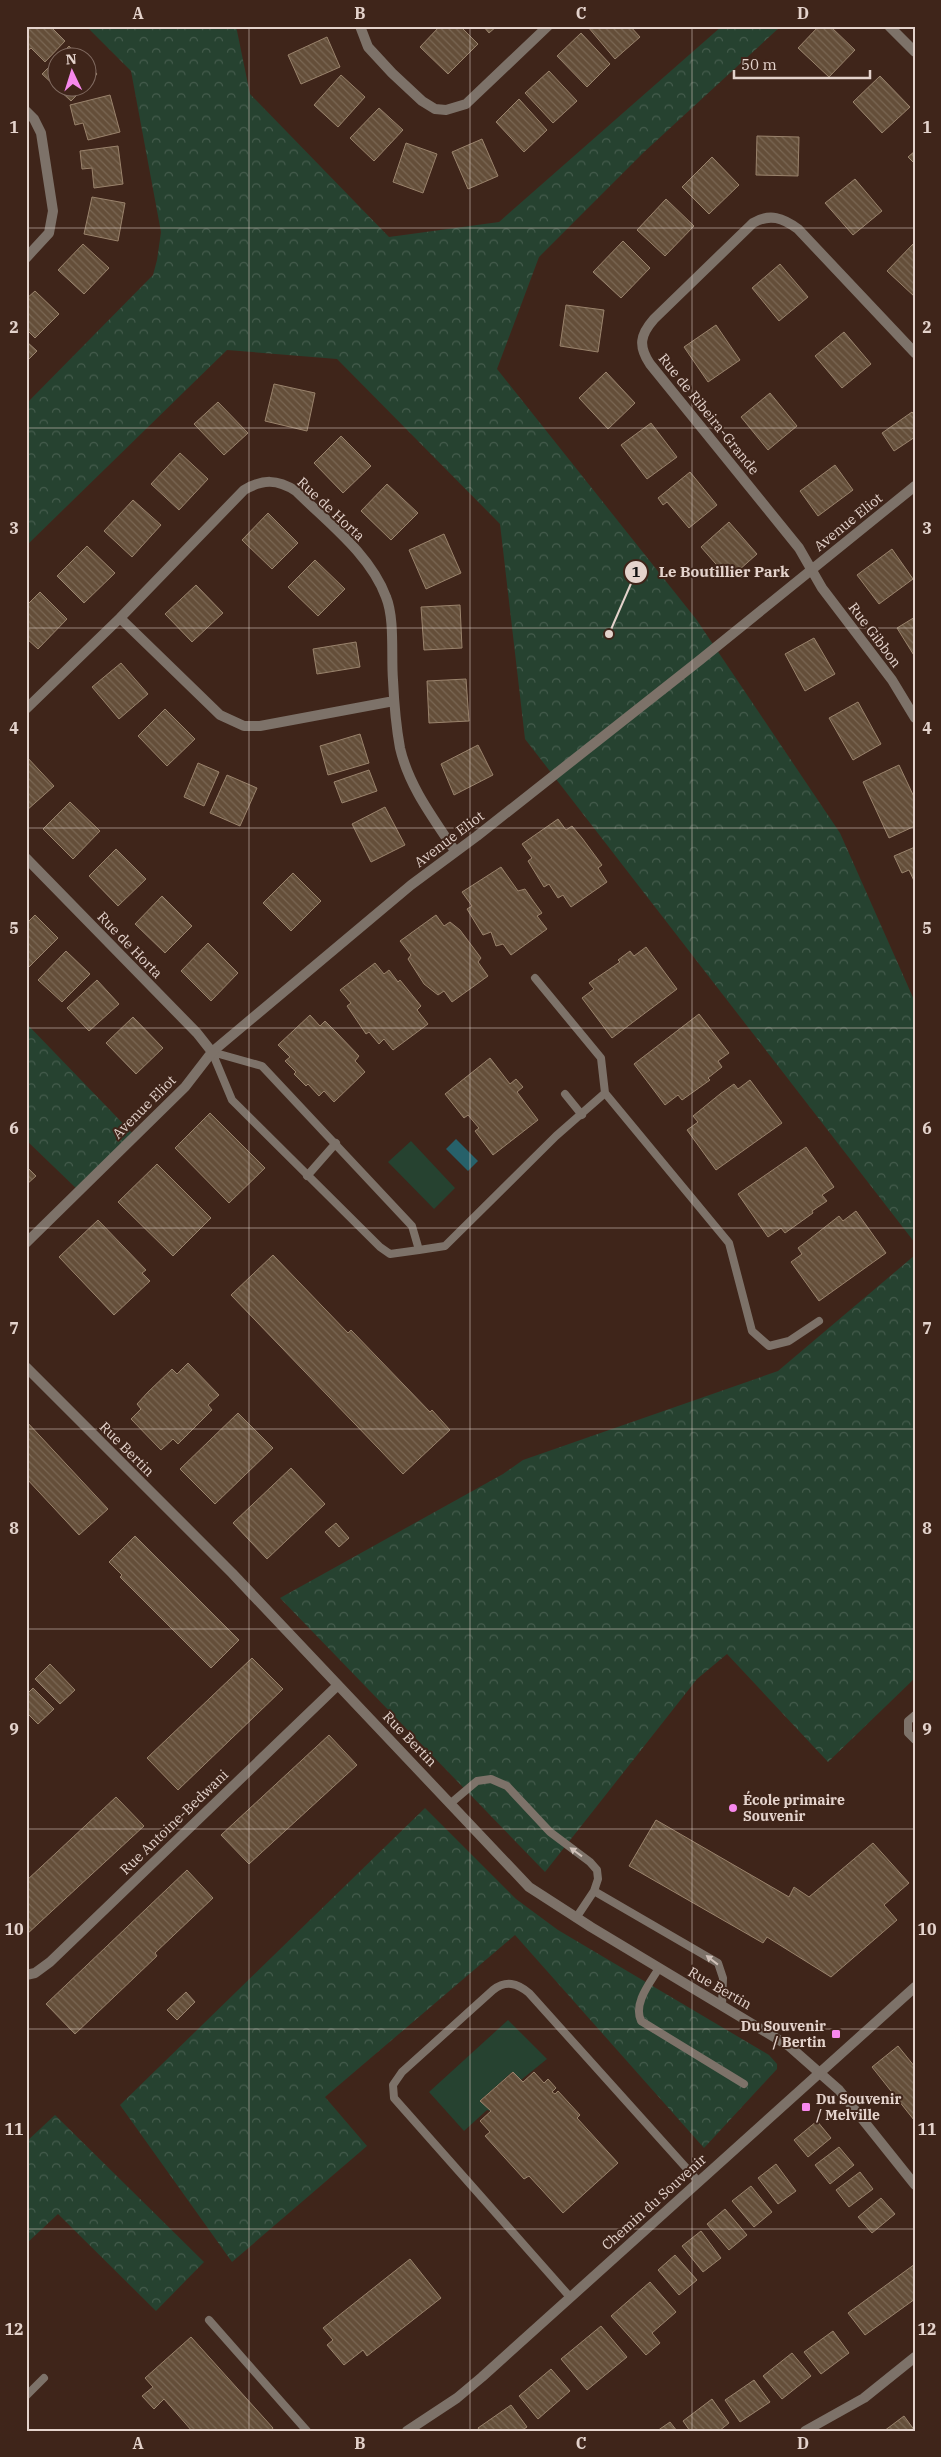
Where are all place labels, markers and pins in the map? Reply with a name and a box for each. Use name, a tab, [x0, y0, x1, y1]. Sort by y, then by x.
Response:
callout: Le Boutillier Park	[623, 557, 799, 587]
place label: École primaire Souvenir	[743, 1790, 845, 1825]
marker: École primaire Souvenir	[727, 1802, 739, 1814]
place label: Du Souvenir / Bertin	[741, 2017, 826, 2051]
marker: Du Souvenir / Bertin	[830, 2028, 842, 2040]
place label: Du Souvenir / Melville	[816, 2090, 901, 2124]
marker: Du Souvenir / Melville	[800, 2101, 812, 2113]

